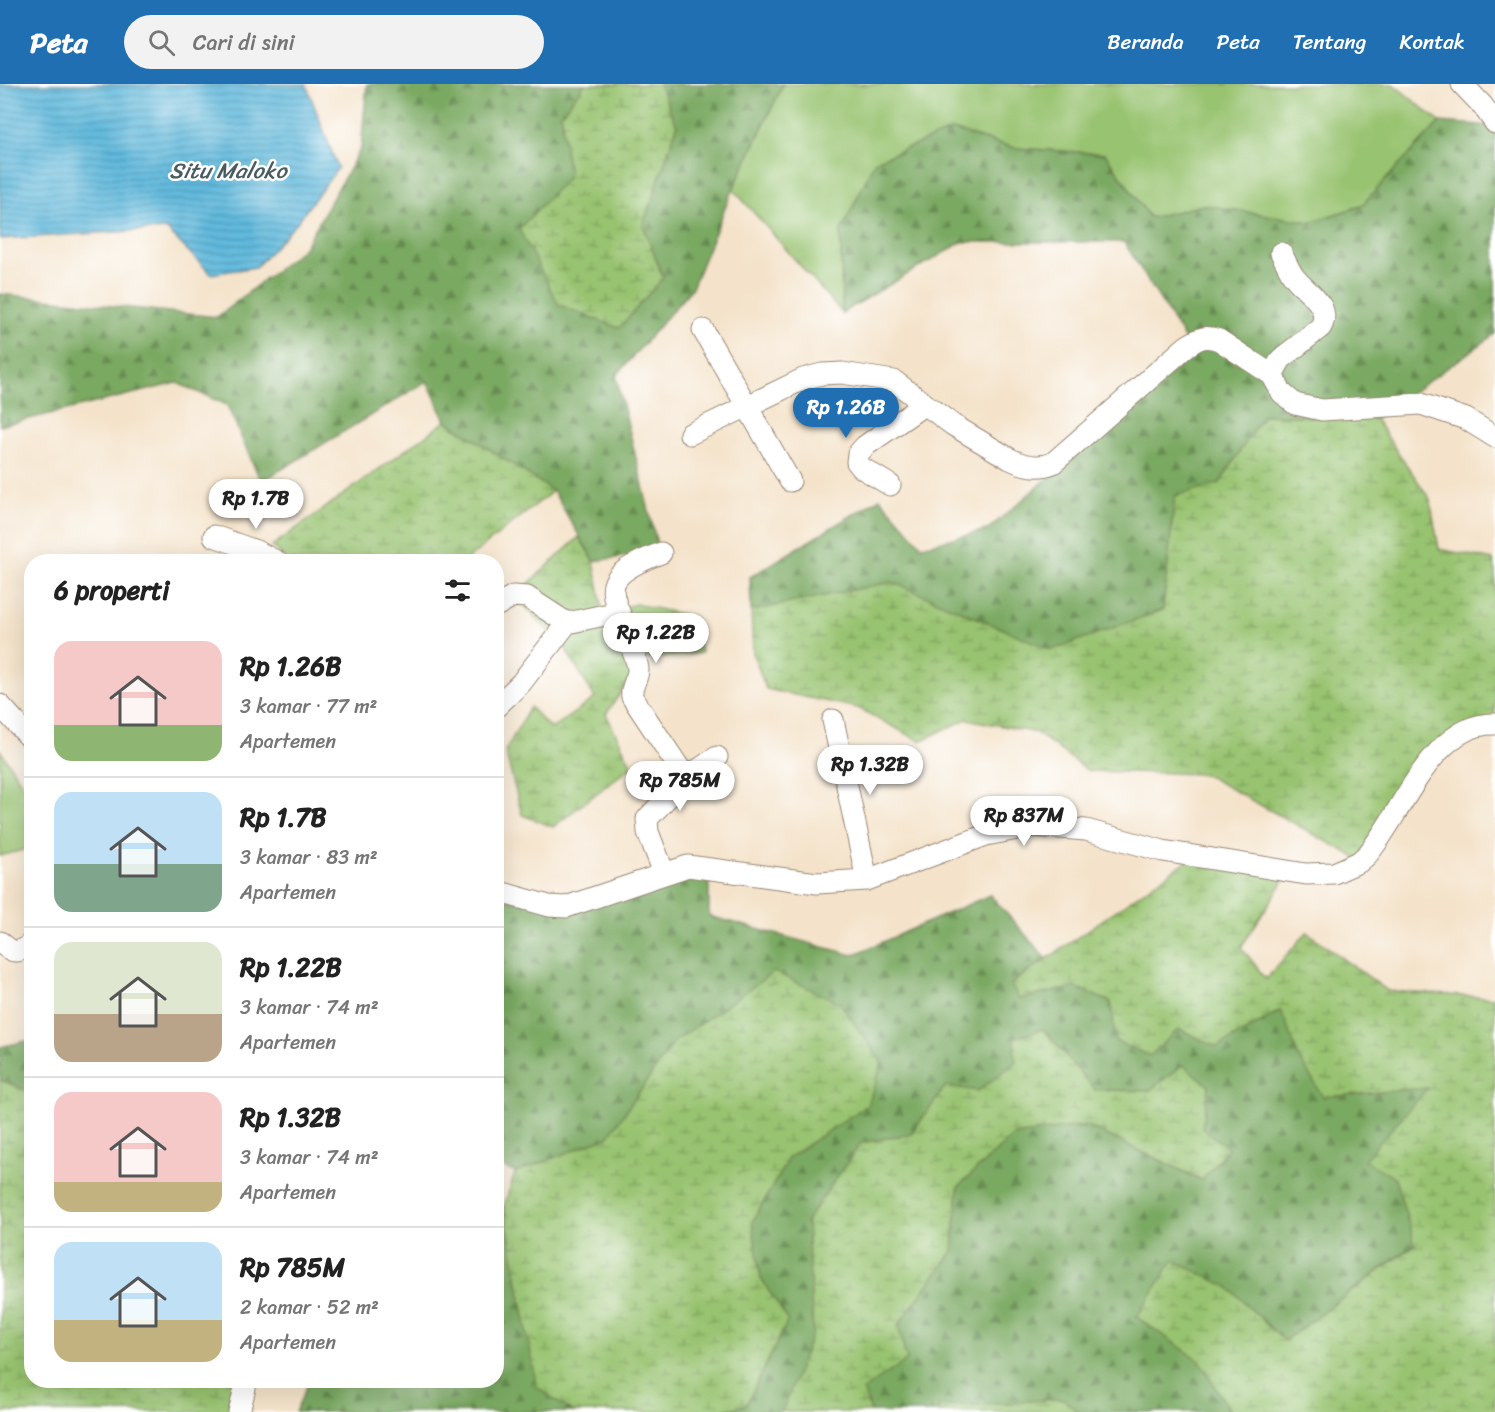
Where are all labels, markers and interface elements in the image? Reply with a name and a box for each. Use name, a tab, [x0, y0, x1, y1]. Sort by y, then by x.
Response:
search box	[124, 15, 544, 69]
text: Peta	[30, 18, 88, 67]
text: Cari di sini	[193, 23, 295, 62]
text: Beranda	[1107, 23, 1183, 61]
text: Peta	[1216, 23, 1260, 61]
text: Tentang	[1293, 23, 1366, 61]
text: Kontak	[1399, 23, 1465, 61]
icon: search	[145, 26, 178, 59]
water label: Situ Maloko	[169, 151, 288, 190]
pin: Rp 1.26B	[784, 388, 908, 439]
text: Rp 1.26B	[807, 390, 885, 425]
pin: Rp 1.7B	[201, 479, 311, 530]
text: Rp 1.7B	[223, 481, 289, 516]
text: 6 properti	[54, 567, 169, 613]
icon: filters	[441, 574, 474, 607]
pin: Rp 1.22B	[594, 613, 718, 664]
text: Rp 1.22B	[617, 615, 695, 650]
text: Rp 1.26B	[240, 643, 341, 689]
icon: home	[102, 665, 174, 737]
text: 3 kamar · 77 m²	[240, 689, 377, 724]
text: Apartemen	[240, 724, 336, 759]
pin: Rp 1.32B	[808, 745, 932, 796]
text: Rp 1.32B	[831, 747, 909, 782]
pin: Rp 785M	[625, 761, 735, 812]
text: Rp 785M	[640, 763, 720, 798]
text: Rp 1.7B	[240, 794, 327, 840]
pin: Rp 837M	[969, 796, 1079, 847]
text: Rp 837M	[984, 798, 1064, 833]
icon: home	[102, 816, 174, 888]
text: 3 kamar · 83 m²	[240, 840, 378, 875]
text: Apartemen	[240, 875, 336, 910]
text: Rp 1.22B	[240, 944, 342, 990]
icon: home	[102, 966, 174, 1038]
text: 3 kamar · 74 m²	[240, 990, 379, 1025]
text: Apartemen	[240, 1025, 336, 1060]
text: Rp 1.32B	[240, 1094, 341, 1140]
icon: home	[102, 1116, 174, 1188]
text: 3 kamar · 74 m²	[240, 1140, 379, 1175]
text: Apartemen	[240, 1175, 336, 1210]
text: Rp 785M	[240, 1244, 345, 1290]
icon: home	[102, 1266, 174, 1338]
text: 2 kamar · 52 m²	[240, 1290, 379, 1325]
text: Apartemen	[240, 1325, 336, 1360]

